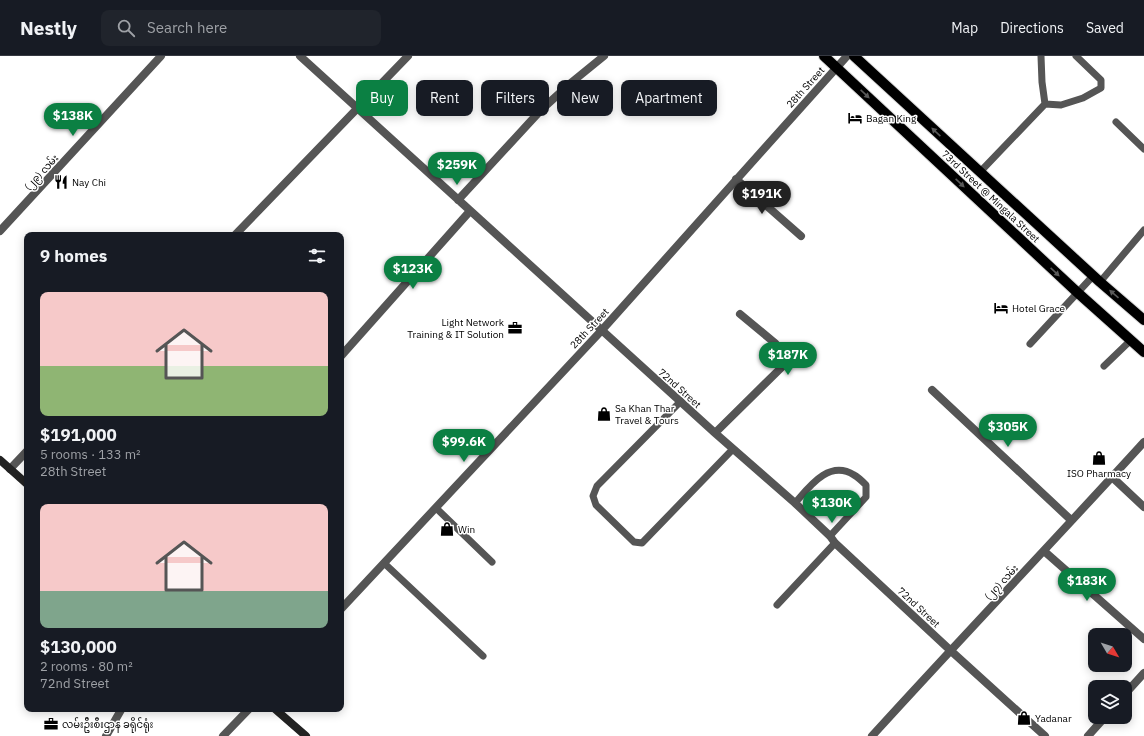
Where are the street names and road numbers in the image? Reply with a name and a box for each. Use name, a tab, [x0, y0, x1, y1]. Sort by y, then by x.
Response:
street label: 28th Street	[783, 64, 828, 111]
street label: 73rd Street @ Mingala Street	[939, 147, 1043, 246]
street label: (၂၉) လမ်း	[21, 151, 63, 194]
street label: 28th Street	[567, 305, 612, 351]
street label: 72nd Street	[656, 366, 704, 411]
street label: (၂၇) လမ်း	[981, 561, 1023, 604]
street label: 72nd Street	[895, 584, 943, 631]

